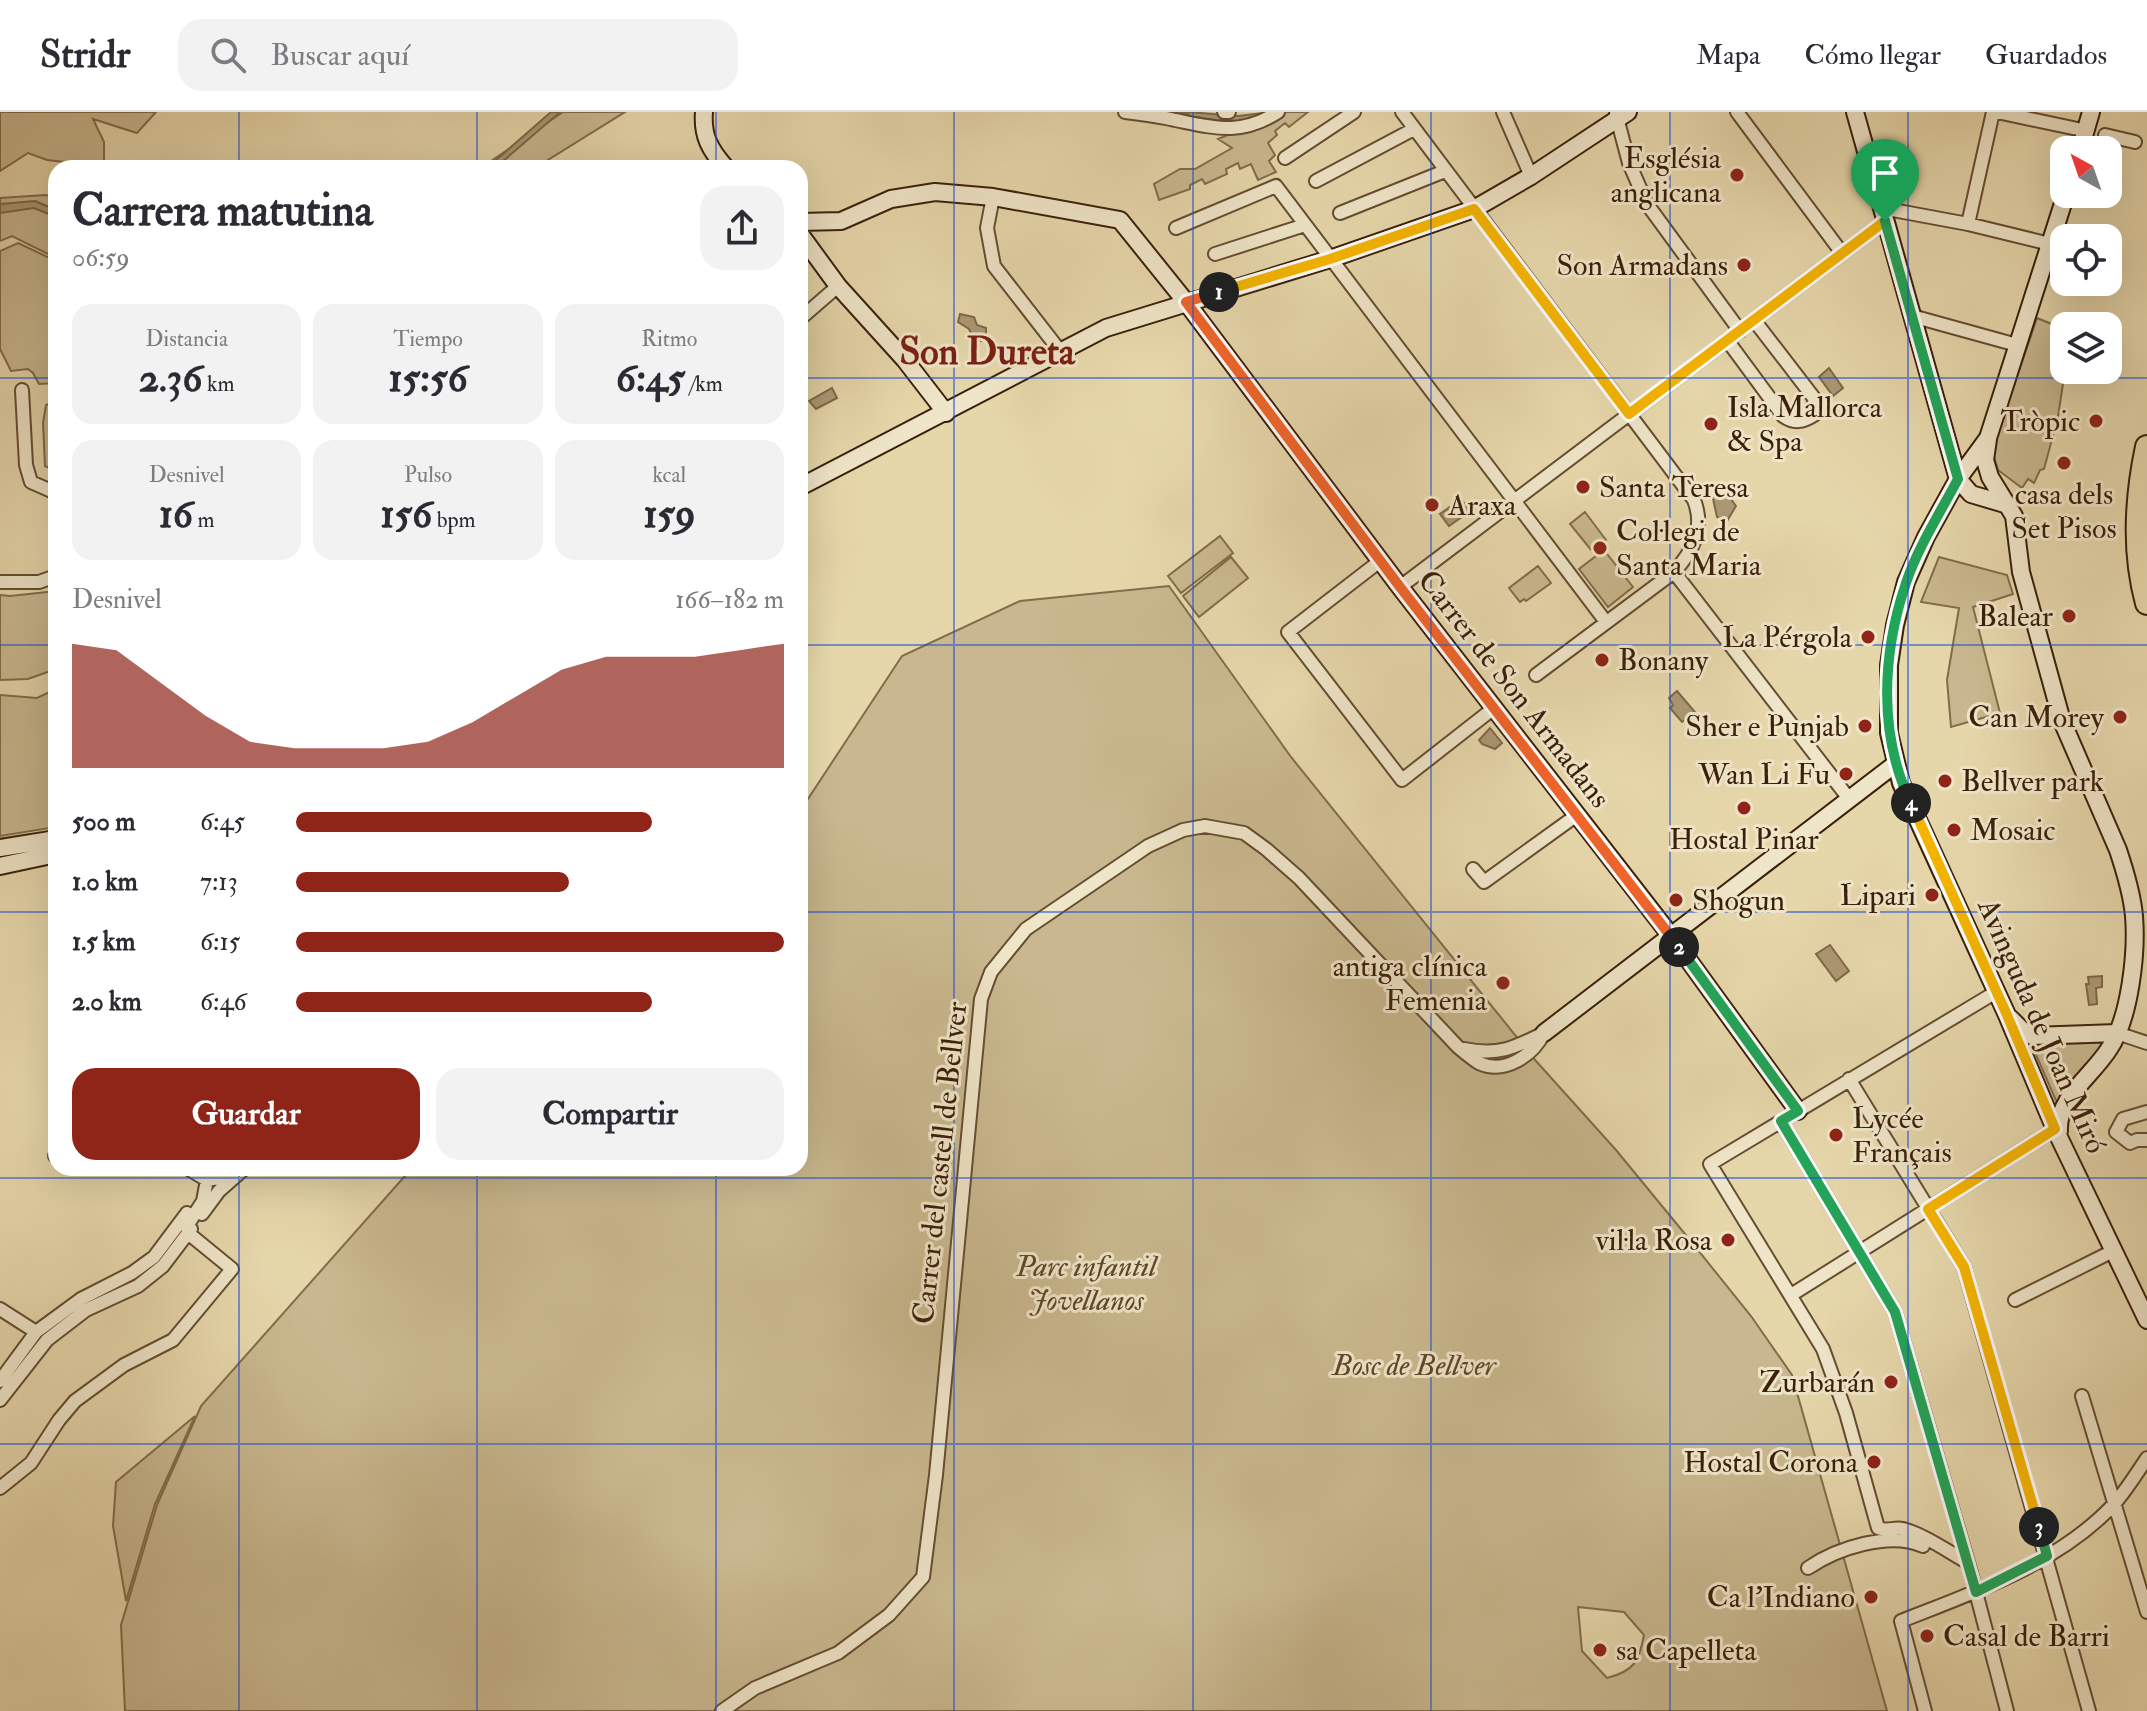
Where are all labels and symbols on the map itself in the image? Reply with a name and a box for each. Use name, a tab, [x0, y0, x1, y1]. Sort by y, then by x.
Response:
north arrow	[2050, 136, 2122, 208]
pin	[1851, 139, 1919, 221]
place label: Església anglicana	[1611, 140, 1722, 211]
marker: Església anglicana	[1728, 166, 1746, 184]
place label: Son Armadans	[1556, 247, 1728, 284]
marker: Son Armadans	[1735, 256, 1753, 274]
pin: 1	[1199, 272, 1239, 312]
district label: Son Dureta	[899, 328, 1076, 376]
place label: Isla Mallorca & Spa	[1727, 389, 1883, 460]
place label: Tròpic	[2000, 403, 2080, 440]
marker: Tròpic	[2087, 412, 2105, 430]
marker: Isla Mallorca & Spa	[1702, 415, 1720, 433]
marker: casa dels Set Pisos	[2055, 454, 2073, 472]
place label: Santa Teresa	[1599, 469, 1750, 506]
place label: casa dels Set Pisos	[2011, 476, 2117, 547]
marker: Santa Teresa	[1574, 478, 1592, 496]
place label: Araxa	[1447, 487, 1517, 524]
marker: Araxa	[1423, 496, 1441, 514]
place label: Col·legi de Santa Maria	[1616, 513, 1762, 584]
marker: Col·legi de Santa Maria	[1591, 539, 1609, 557]
street label: Carrer de Son Armadans	[1410, 563, 1618, 815]
place label: Balear	[1977, 598, 2053, 635]
marker: Balear	[2060, 607, 2078, 625]
place label: La Pérgola	[1722, 619, 1853, 656]
marker: La Pérgola	[1859, 628, 1877, 646]
place label: Bonany	[1618, 642, 1709, 679]
marker: Bonany	[1593, 651, 1611, 669]
place label: Can Morey	[1968, 699, 2105, 736]
place label: Sher e Punjab	[1685, 708, 1849, 745]
marker: Can Morey	[2111, 708, 2129, 726]
marker: Sher e Punjab	[1856, 717, 1874, 735]
place label: Wan Li Fu	[1697, 756, 1830, 793]
place label: Bellver park	[1961, 763, 2104, 800]
marker: Wan Li Fu	[1837, 765, 1855, 783]
marker: Bellver park	[1936, 772, 1954, 790]
pin: 4	[1891, 783, 1931, 823]
marker: Hostal Pinar	[1735, 799, 1753, 817]
place label: Mosaic	[1970, 812, 2055, 849]
place label: Hostal Pinar	[1669, 821, 1819, 858]
marker: Mosaic	[1945, 821, 1963, 839]
place label: Lipari	[1840, 877, 1916, 914]
place label: Shogun	[1692, 882, 1785, 919]
marker: Lipari	[1923, 886, 1941, 904]
marker: Shogun	[1667, 891, 1685, 909]
street label: Avinguda de Joan Miró	[1969, 892, 2115, 1159]
pin: 2	[1659, 927, 1699, 967]
place label: antiga clínica Femenia	[1333, 948, 1488, 1019]
marker: antiga clínica Femenia	[1494, 974, 1512, 992]
street label: Carrer del castell de Bellver	[905, 1000, 975, 1326]
place label: Lycée Français	[1852, 1100, 1952, 1171]
marker: Lycée Français	[1827, 1126, 1845, 1144]
place label: vil·la Rosa	[1595, 1222, 1713, 1259]
marker: vil·la Rosa	[1719, 1231, 1737, 1249]
park label: Parc infantil Jovellanos	[1015, 1248, 1159, 1319]
park label: Bosc de Bellver	[1330, 1347, 1497, 1384]
place label: Zurbarán	[1760, 1364, 1875, 1401]
marker: Zurbarán	[1882, 1373, 1900, 1391]
place label: Hostal Corona	[1683, 1444, 1859, 1481]
marker: Hostal Corona	[1865, 1453, 1883, 1471]
pin: 3	[2019, 1507, 2059, 1547]
place label: Ca l'Indiano	[1707, 1579, 1855, 1616]
marker: Ca l'Indiano	[1862, 1588, 1880, 1606]
place label: Casal de Barri	[1943, 1618, 2110, 1655]
marker: Casal de Barri	[1918, 1627, 1936, 1645]
place label: sa Capelleta	[1616, 1632, 1757, 1669]
marker: sa Capelleta	[1591, 1641, 1609, 1659]

